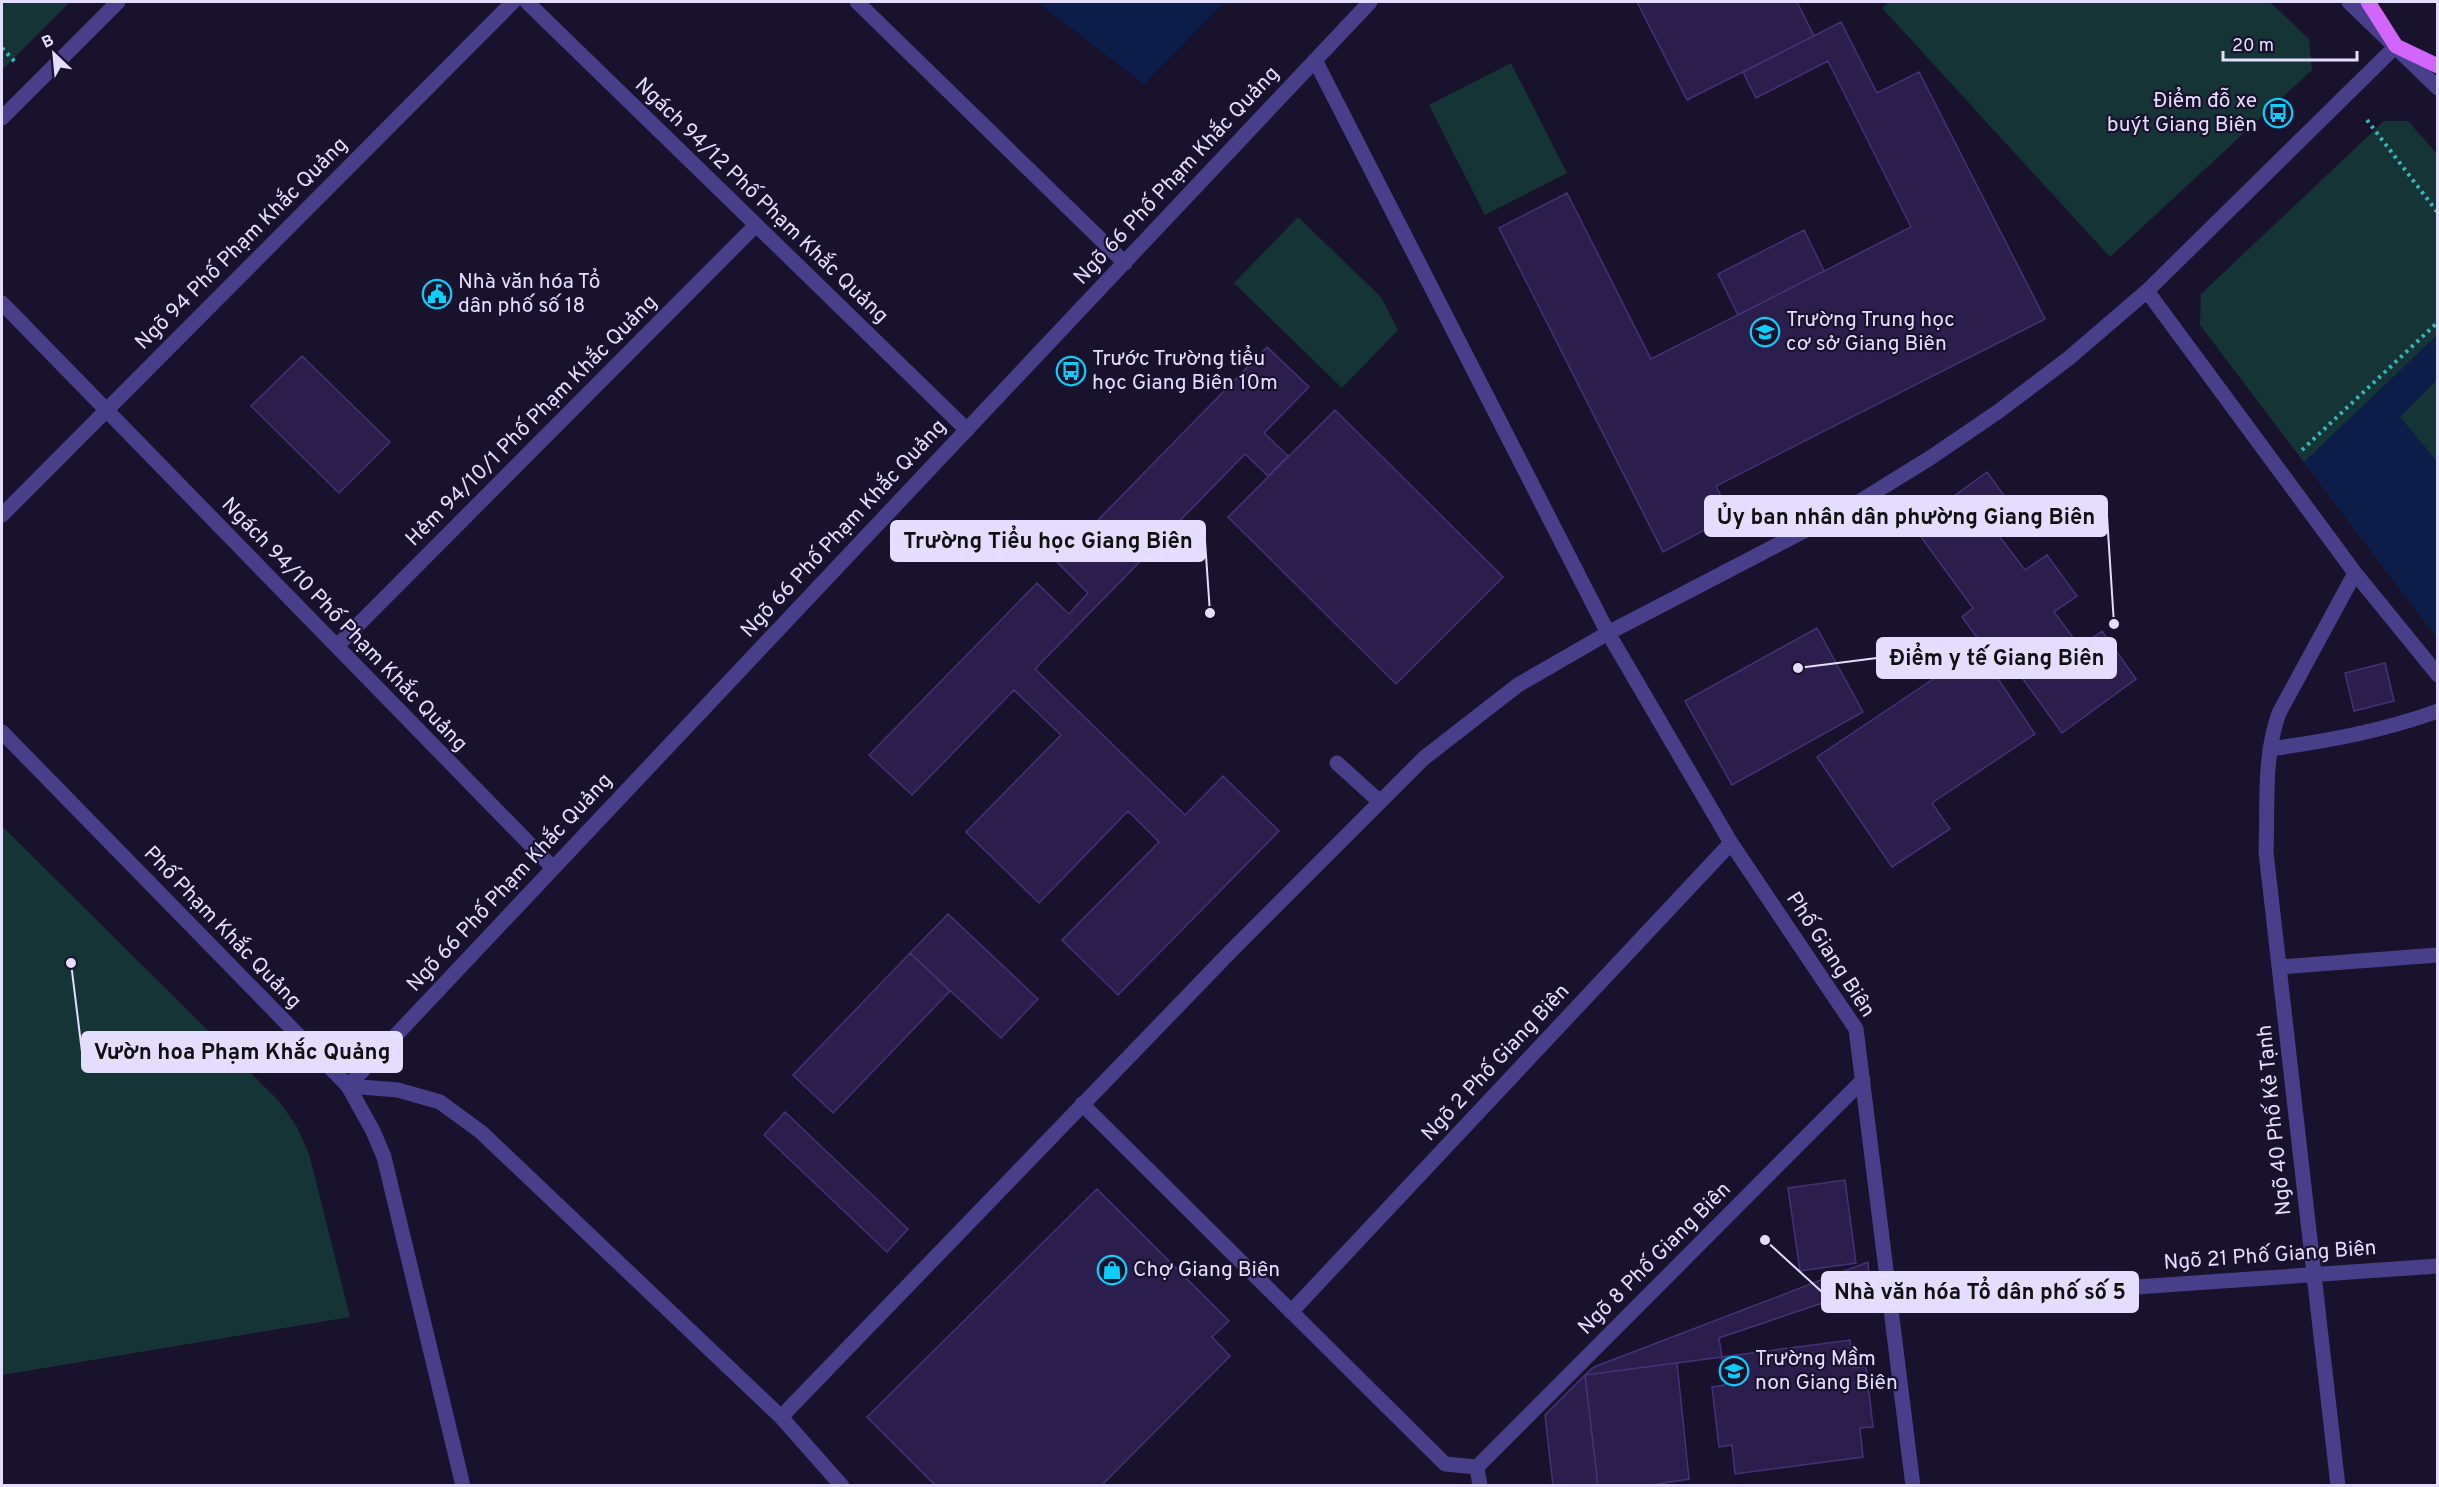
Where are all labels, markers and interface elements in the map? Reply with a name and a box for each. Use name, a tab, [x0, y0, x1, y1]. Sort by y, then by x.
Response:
north arrow	[24, 24, 84, 84]
scale bar	[2223, 24, 2356, 62]
text: B	[39, 31, 58, 54]
text: 20 m	[2232, 35, 2274, 58]
street label: Ngõ 66 Phố Phạm Khắc Quảng	[1068, 60, 1286, 291]
street label: Ngách 94/12 Phố Phạm Khắc Quảng	[628, 72, 894, 330]
place label: Điểm đỗ xe buýt Giang Biên	[2107, 86, 2257, 139]
bus stop icon: Điểm đỗ xe buýt Giang Biên	[2262, 97, 2294, 129]
street label: Ngõ 94 Phố Phạm Khắc Quảng	[129, 131, 354, 356]
place label: Nhà văn hóa Tổ dân phố số 18	[458, 267, 601, 320]
public building icon: Nhà văn hóa Tổ dân phố số 18	[421, 278, 453, 310]
street label: Hẻm 94/10/1 Phố Phạm Khắc Quảng	[400, 289, 664, 553]
place label: Trường Trung học cơ sở Giang Biên	[1786, 307, 1955, 358]
school or university icon: Trường Trung học cơ sở Giang Biên	[1749, 316, 1781, 348]
place label: Trước Trường tiểu học Giang Biên 10m	[1092, 344, 1278, 397]
bus stop icon: Trước Trường tiểu học Giang Biên 10m	[1055, 355, 1087, 387]
street label: Ngõ 66 Phố Phạm Khắc Quảng	[735, 413, 953, 644]
street label: Ngách 94/10 Phố Phạm Khắc Quảng	[215, 491, 474, 758]
callout: Ủy ban nhân dân phường Giang Biên	[1705, 496, 2107, 536]
text: Ủy ban nhân dân phường Giang Biên	[1717, 502, 2095, 532]
callout: Trường Tiểu học Giang Biên	[891, 521, 1205, 561]
text: Trường Tiểu học Giang Biên	[903, 525, 1193, 556]
callout: Điểm y tế Giang Biên	[1877, 638, 2116, 678]
text: Điểm y tế Giang Biên	[1890, 642, 2104, 673]
street label: Ngõ 66 Phố Phạm Khắc Quảng	[401, 767, 619, 998]
street label: Phố Phạm Khắc Quảng	[137, 840, 307, 1015]
street label: Phố Giang Biên	[1779, 887, 1881, 1023]
street label: Ngõ 2 Phố Giang Biên	[1416, 979, 1576, 1147]
street label: Ngõ 40 Phố Kẻ Tạnh	[2252, 1023, 2298, 1217]
callout: Vườn hoa Phạm Khắc Quảng	[82, 1032, 402, 1072]
text: Vườn hoa Phạm Khắc Quảng	[94, 1037, 390, 1067]
street label: Ngõ 8 Phố Giang Biên	[1573, 1177, 1737, 1341]
street label: Ngõ 21 Phố Giang Biên	[2163, 1235, 2377, 1277]
shop icon: Chợ Giang Biên	[1096, 1254, 1128, 1286]
place label: Chợ Giang Biên	[1133, 1257, 1280, 1284]
callout: Nhà văn hóa Tổ dân phố số 5	[1822, 1272, 2138, 1312]
text: Nhà văn hóa Tổ dân phố số 5	[1834, 1276, 2126, 1307]
place label: Trường Mầm non Giang Biên	[1755, 1346, 1898, 1397]
school or university icon: Trường Mầm non Giang Biên	[1718, 1355, 1750, 1387]

